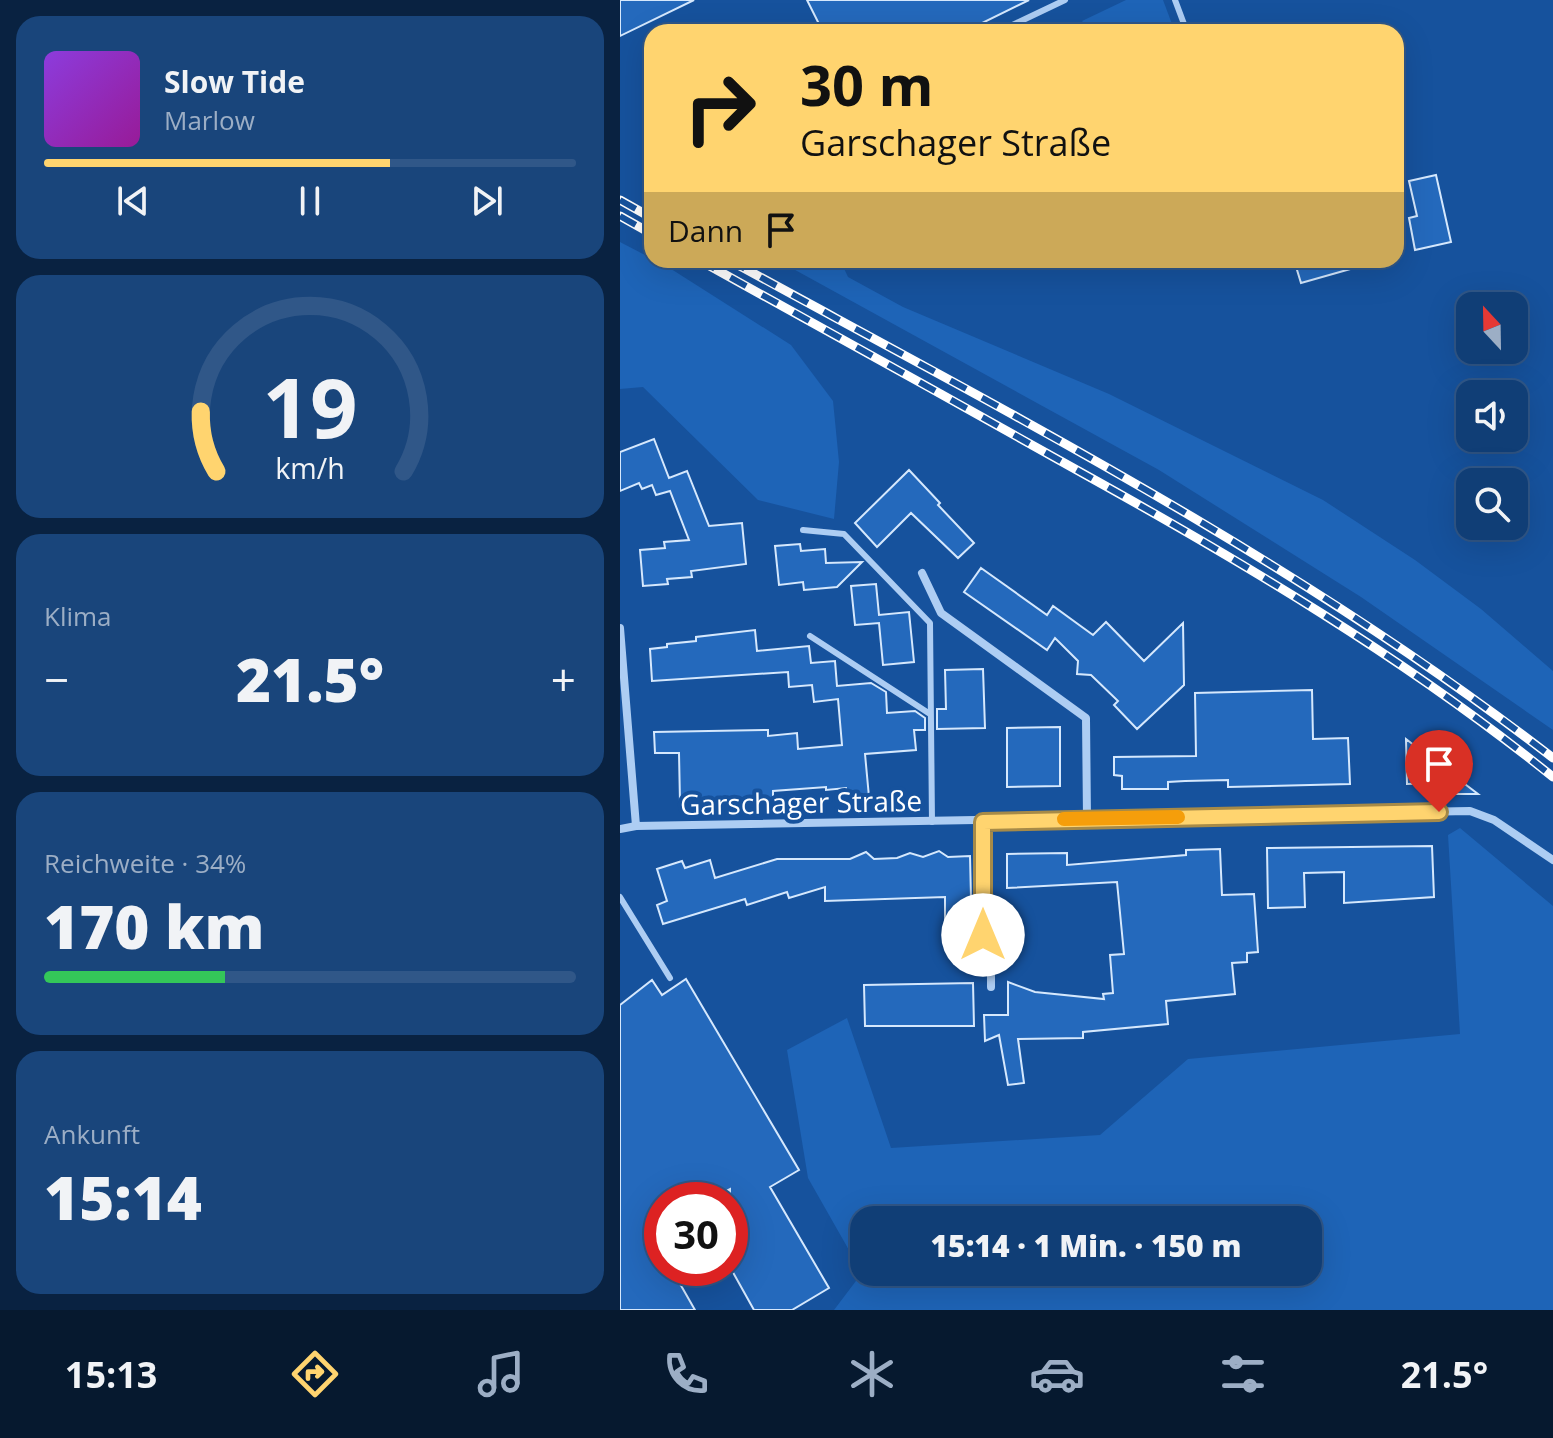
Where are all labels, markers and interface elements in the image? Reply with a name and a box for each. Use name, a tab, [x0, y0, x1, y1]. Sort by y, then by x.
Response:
text: 30 m	[800, 46, 934, 122]
icon: right	[668, 56, 772, 160]
text: Slow Tide	[164, 61, 305, 102]
text: Marlow	[164, 102, 255, 138]
text: Garschager Straße	[800, 118, 1111, 167]
icon: previous	[111, 179, 155, 223]
icon: pause	[288, 179, 332, 223]
icon: next	[465, 179, 509, 223]
icon: arrive	[759, 208, 803, 252]
text: Dann	[668, 210, 743, 251]
north arrow	[1456, 292, 1528, 364]
map controls	[1456, 292, 1528, 540]
text: 19	[262, 349, 358, 462]
button: sound	[1456, 380, 1528, 452]
text: km/h	[275, 448, 345, 487]
button: search	[1456, 468, 1528, 540]
text: Klima	[44, 598, 112, 634]
text: 21.5°	[236, 638, 384, 720]
text: −	[44, 649, 69, 709]
text: +	[551, 649, 576, 709]
pin	[1405, 730, 1473, 812]
icon: arrive	[1417, 742, 1461, 786]
street label: Garschager Straße	[680, 781, 922, 823]
text: Reichweite · 34%	[44, 845, 246, 881]
text: 170 km	[44, 885, 265, 967]
position arrow	[941, 893, 1025, 977]
text: Ankunft	[44, 1116, 140, 1152]
text: 15:14	[44, 1156, 202, 1238]
speed limit sign: 30	[644, 1182, 748, 1286]
text: 15:14 · 1 Min. · 150 m	[931, 1225, 1241, 1266]
icon: directions	[287, 1346, 343, 1402]
icon: music	[473, 1346, 529, 1402]
icon: phone	[658, 1346, 714, 1402]
icon: climate	[844, 1346, 900, 1402]
icon: car	[1029, 1346, 1085, 1402]
icon: filters	[1215, 1346, 1271, 1402]
text: 15:13	[65, 1350, 157, 1399]
text: 21.5°	[1401, 1350, 1488, 1399]

